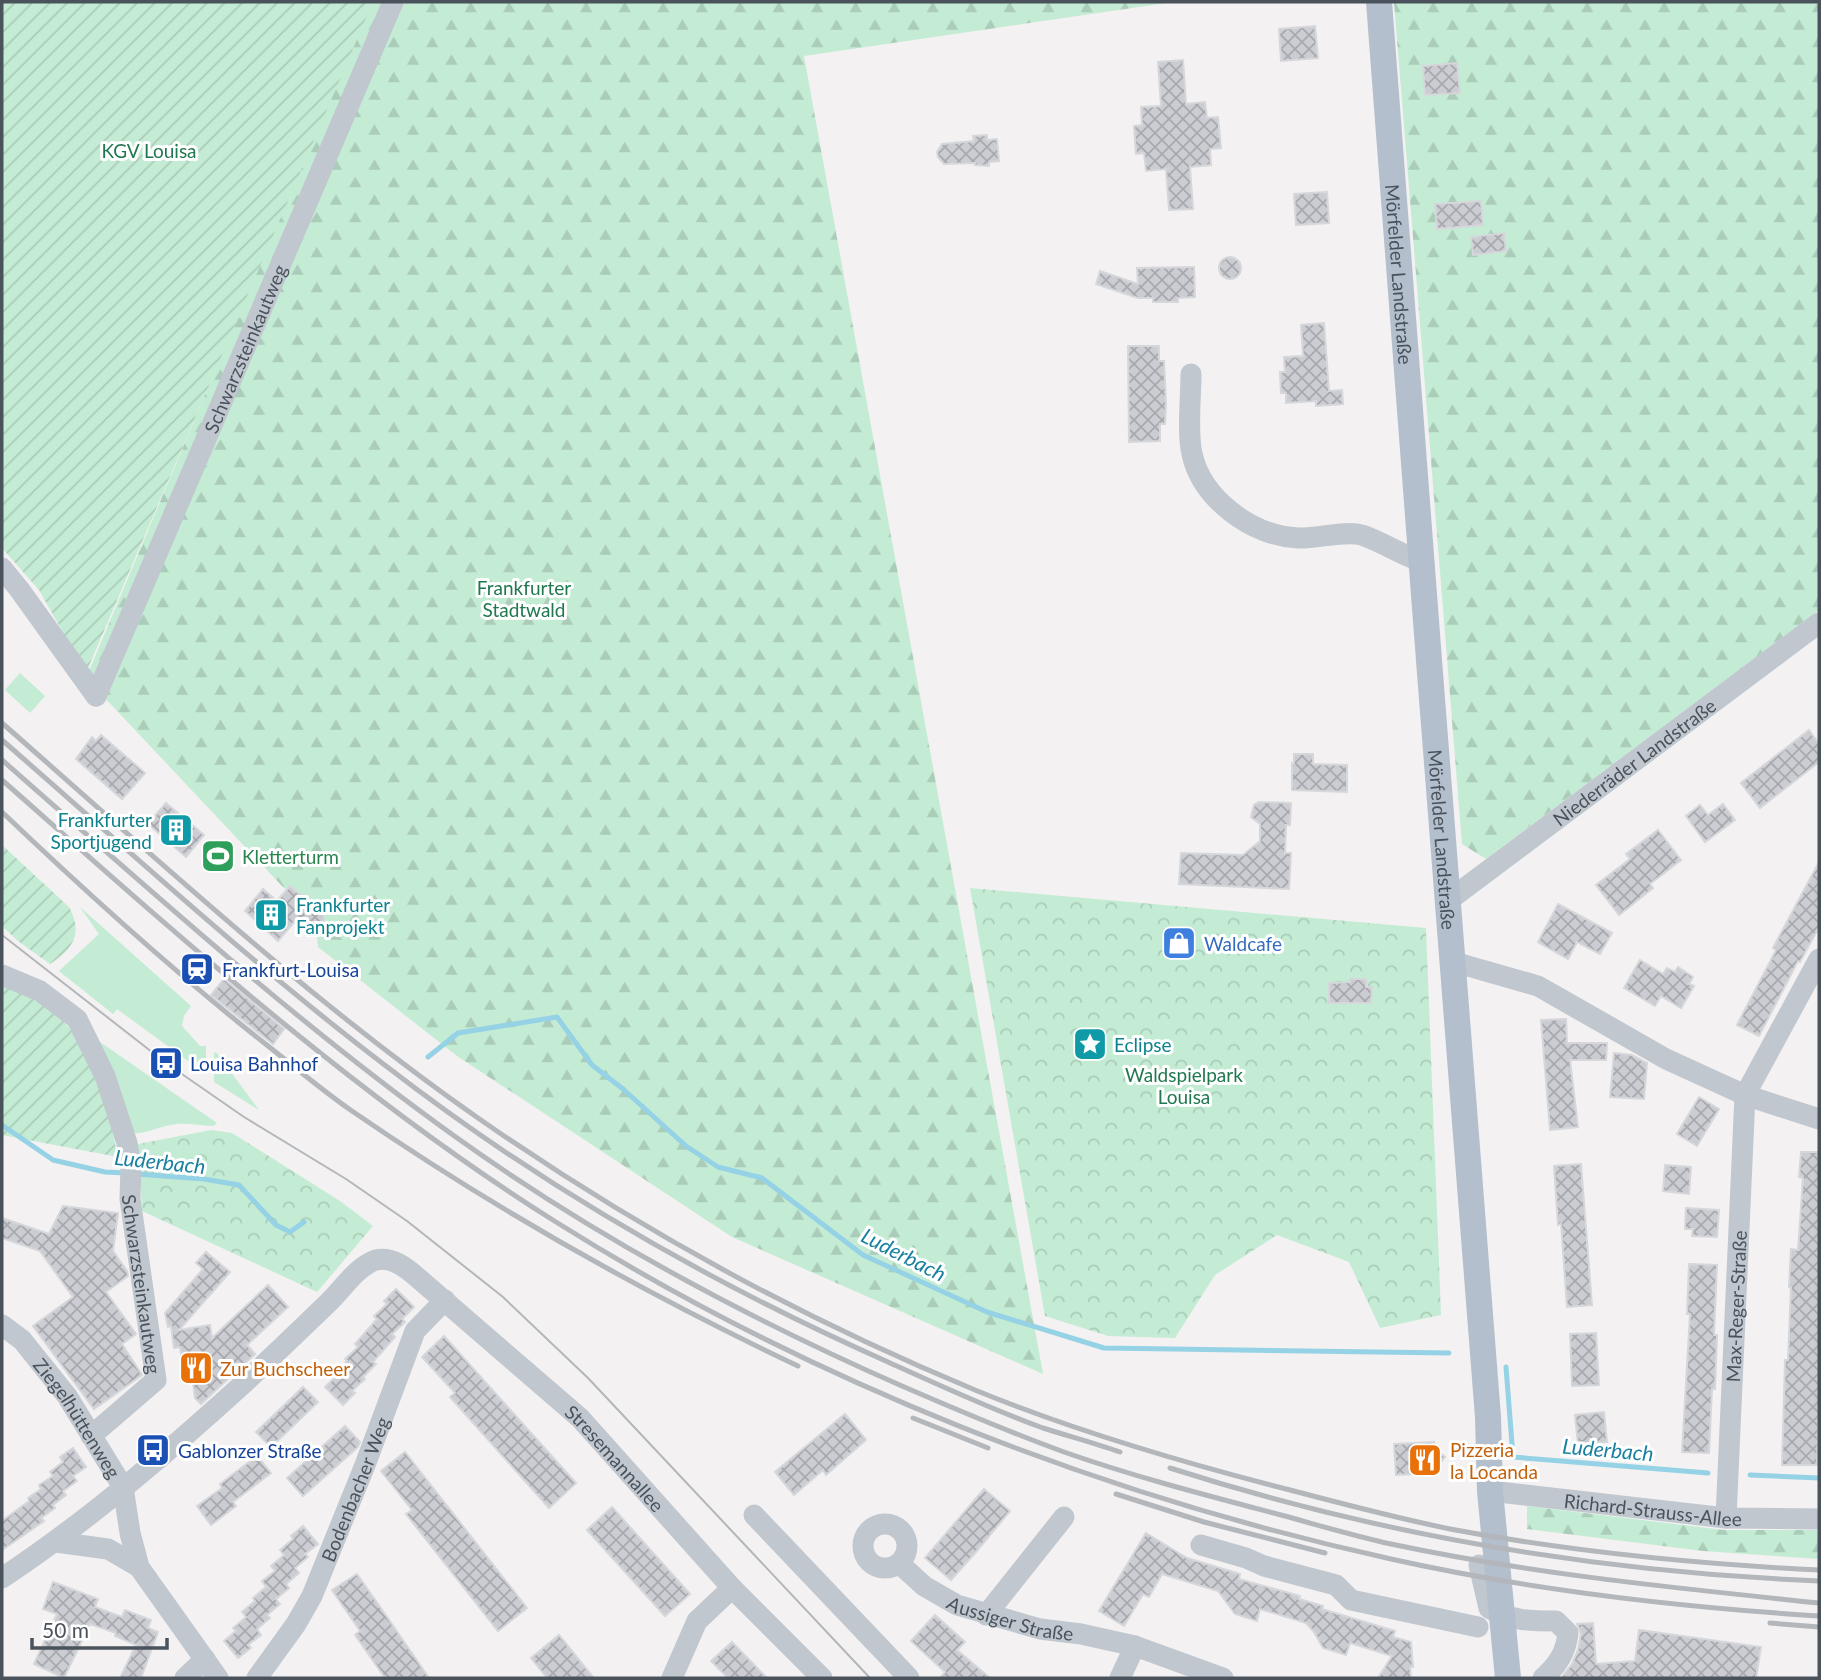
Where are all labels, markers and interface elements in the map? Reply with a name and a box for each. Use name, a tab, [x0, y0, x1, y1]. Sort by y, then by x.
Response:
park label: KGV Louisa	[101, 139, 197, 162]
street label: Mörfelder Landstraße	[1381, 183, 1418, 365]
street label: Schwarzsteinkautweg	[199, 261, 291, 436]
park label: Frankfurter Stadtwald	[477, 576, 571, 621]
street label: Niederräder Landstraße	[1548, 693, 1720, 830]
street label: Mörfelder Landstraße	[1424, 749, 1461, 931]
place label: Frankfurter Sportjugend	[51, 808, 152, 853]
building icon: Frankfurter Sportjugend	[157, 811, 195, 849]
sports icon: Kletterturm	[199, 837, 237, 875]
place label: Kletterturm	[242, 845, 339, 868]
place label: Frankfurter Fanprojekt	[296, 893, 390, 938]
building icon: Frankfurter Fanprojekt	[252, 896, 290, 934]
shop icon: Waldcafe	[1160, 924, 1198, 962]
place label: Waldcafe	[1204, 932, 1282, 955]
station icon: Frankfurt-Louisa	[178, 950, 216, 988]
place label: Frankfurt-Louisa	[222, 958, 359, 981]
place icon: Eclipse	[1071, 1025, 1109, 1063]
place label: Eclipse	[1114, 1033, 1172, 1056]
bus stop icon: Louisa Bahnhof	[147, 1044, 185, 1082]
place label: Louisa Bahnhof	[190, 1052, 318, 1075]
park label: Waldspielpark Louisa	[1125, 1063, 1243, 1108]
water label: Luderbach	[113, 1144, 207, 1178]
street label: Schwarzsteinkautweg	[118, 1193, 167, 1375]
water label: Luderbach	[858, 1222, 950, 1286]
street label: Max-Reger-Straße	[1721, 1230, 1750, 1383]
restaurant icon: Zur Buchscheer	[177, 1349, 215, 1387]
street label: Ziegelhüttenweg	[29, 1353, 126, 1482]
place label: Zur Buchscheer	[220, 1357, 350, 1380]
street label: Stresemannallee	[561, 1399, 669, 1516]
street label: Bodenbacher Weg	[316, 1413, 394, 1565]
bus stop icon: Gablonzer Straße	[134, 1431, 172, 1469]
water label: Luderbach	[1561, 1433, 1655, 1465]
place label: Pizzeria la Locanda	[1450, 1438, 1538, 1483]
place label: Gablonzer Straße	[178, 1439, 322, 1462]
restaurant icon: Pizzeria la Locanda	[1406, 1441, 1444, 1479]
street label: Richard-Strauss-Allee	[1563, 1488, 1742, 1530]
street label: Aussiger Straße	[943, 1590, 1075, 1644]
scale bar	[32, 1606, 166, 1650]
text: 50 m	[42, 1617, 89, 1642]

